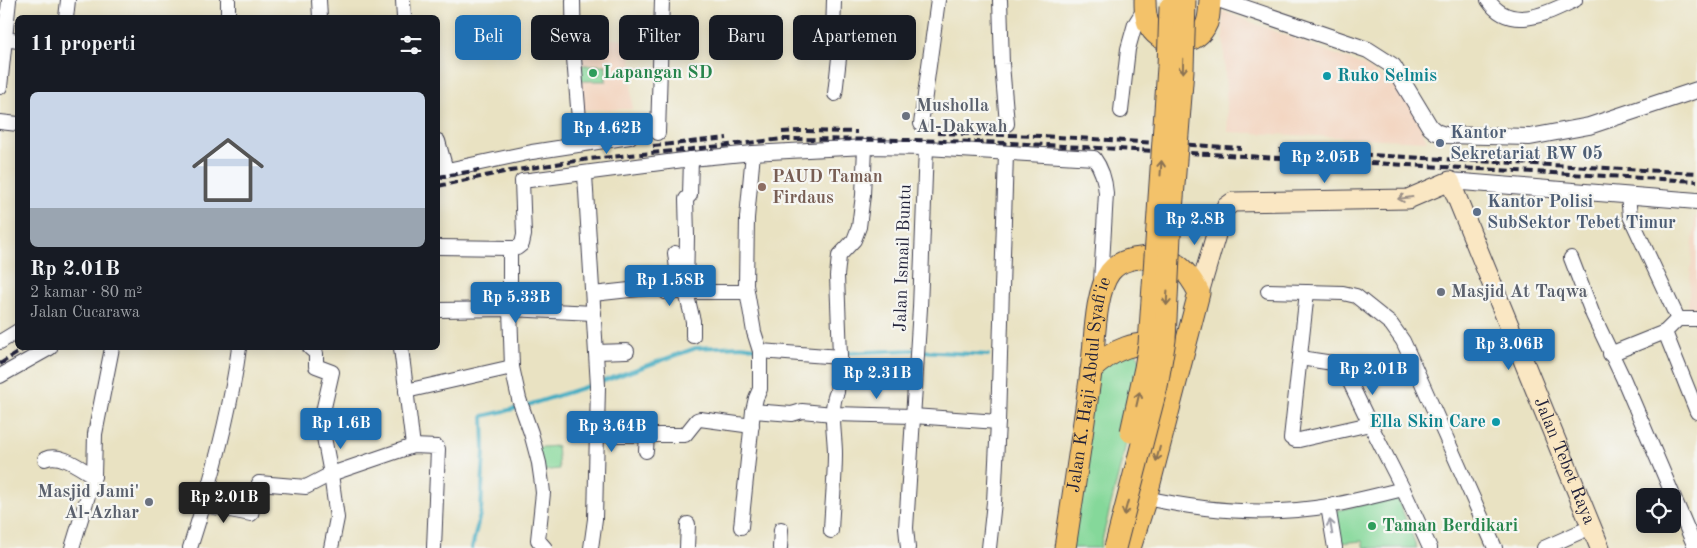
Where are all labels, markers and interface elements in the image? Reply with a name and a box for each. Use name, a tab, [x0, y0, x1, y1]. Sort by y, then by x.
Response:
chip: Beli	[455, 15, 521, 60]
chip: Sewa	[531, 15, 609, 60]
chip: Filter	[619, 15, 699, 60]
chip: Baru	[709, 15, 783, 60]
chip: Apartemen	[793, 15, 916, 60]
icon: filters	[397, 31, 425, 59]
text: 11 properti	[30, 34, 136, 55]
one-way arrow	[1179, 58, 1188, 74]
place label: Lapangan SD	[603, 64, 713, 82]
marker: Lapangan SD	[587, 67, 599, 79]
place label: Ruko Selmis	[1337, 67, 1437, 85]
marker: Ruko Selmis	[1321, 70, 1333, 82]
place label: Musholla Al-Dakwah	[916, 97, 1008, 136]
marker: Musholla Al-Dakwah	[900, 110, 912, 122]
pin: Rp 4.62B	[555, 112, 659, 155]
text: Rp 4.62B	[573, 121, 641, 137]
place label: Kantor Sekretariat RW 05	[1450, 124, 1603, 163]
icon: home	[183, 125, 273, 215]
marker: Kantor Sekretariat RW 05	[1434, 137, 1446, 149]
pin: Rp 2.05B	[1273, 142, 1377, 184]
text: Rp 2.05B	[1291, 150, 1359, 166]
one-way arrow	[1156, 160, 1165, 176]
place label: PAUD Taman Firdaus	[772, 168, 883, 207]
marker: PAUD Taman Firdaus	[756, 181, 768, 193]
street label: Jalan Ismail Buntu	[891, 184, 915, 332]
one-way arrow	[1397, 193, 1413, 203]
place label: Kantor Polisi SubSektor Tebet Timur	[1487, 193, 1676, 232]
pin: Rp 2.8B	[1149, 204, 1241, 246]
marker: Kantor Polisi SubSektor Tebet Timur	[1471, 206, 1483, 218]
text: Rp 2.8B	[1165, 212, 1225, 228]
text: Rp 2.01B	[30, 259, 120, 280]
pin: Rp 1.58B	[618, 264, 722, 307]
text: Rp 1.58B	[636, 273, 704, 289]
street label: Jalan K. Haji Abdul Syafi'ie	[1065, 274, 1115, 494]
pin: Rp 5.33B	[464, 282, 568, 324]
place label: Masjid At Taqwa	[1451, 283, 1588, 301]
text: 2 kamar · 80 m²	[30, 285, 142, 301]
marker: Masjid At Taqwa	[1435, 286, 1447, 298]
text: Rp 5.33B	[482, 290, 550, 306]
one-way arrow	[1163, 290, 1172, 306]
text: Jalan Cucarawa	[30, 305, 140, 321]
pin: Rp 3.06B	[1457, 328, 1561, 371]
text: Rp 3.06B	[1475, 337, 1543, 353]
pin: Rp 2.01B	[1321, 354, 1425, 396]
pin: Rp 2.31B	[825, 358, 929, 400]
text: Rp 2.01B	[1339, 362, 1407, 378]
text: Rp 2.31B	[843, 366, 911, 382]
one-way arrow	[1134, 392, 1143, 408]
street label: Jalan Tebet Raya	[1530, 395, 1598, 527]
pin: Rp 1.6B	[295, 408, 387, 450]
pin: Rp 3.64B	[560, 410, 664, 453]
place label: Ella Skin Care	[1369, 413, 1486, 431]
text: Rp 1.6B	[311, 416, 371, 432]
marker: Ella Skin Care	[1490, 416, 1502, 428]
text: Rp 3.64B	[578, 419, 646, 435]
one-way arrow	[1153, 446, 1162, 462]
pin: Rp 2.01B	[172, 482, 276, 524]
place label: Masjid Jami' Al-Azhar	[37, 483, 139, 522]
map controls	[1636, 488, 1681, 533]
button: locate	[1636, 488, 1681, 533]
text: Rp 2.01B	[190, 490, 258, 506]
marker: Masjid Jami' Al-Azhar	[143, 496, 155, 508]
one-way arrow	[1121, 500, 1130, 516]
place label: Taman Berdikari	[1382, 517, 1518, 535]
one-way arrow	[1326, 519, 1336, 535]
marker: Taman Berdikari	[1366, 520, 1378, 532]

